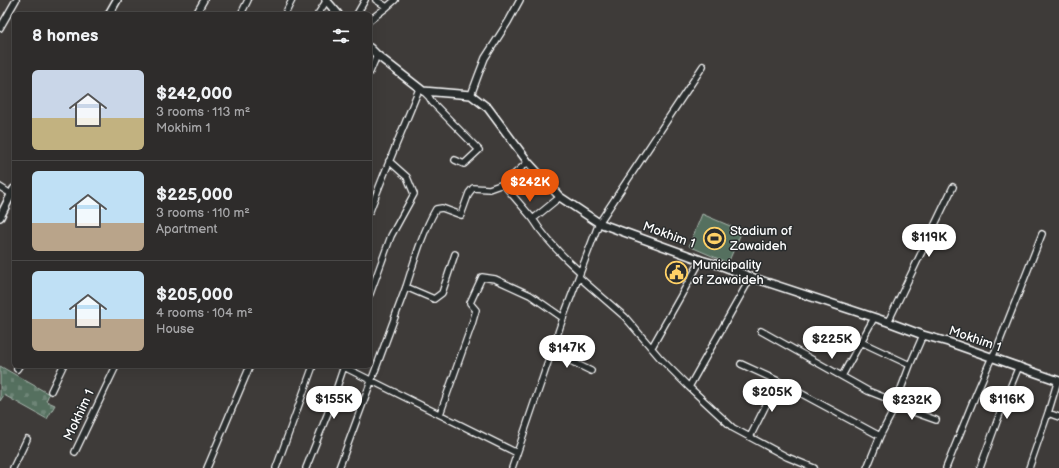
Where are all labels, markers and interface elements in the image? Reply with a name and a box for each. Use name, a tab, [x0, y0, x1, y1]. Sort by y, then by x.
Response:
icon: filters	[330, 25, 352, 47]
text: 8 homes	[32, 26, 98, 46]
text: $242,000	[156, 84, 232, 104]
icon: home	[64, 86, 112, 134]
text: 3 rooms · 113 m²	[156, 104, 250, 120]
text: Mokhim 1	[156, 120, 211, 136]
pin: $242K	[502, 169, 558, 203]
text: $242K	[510, 174, 550, 190]
text: $225,000	[156, 185, 233, 205]
icon: home	[64, 187, 112, 235]
text: 3 rooms · 110 m²	[156, 205, 250, 221]
street label: Mokhim 1	[641, 218, 697, 252]
text: Apartment	[156, 221, 217, 237]
place label: Stadium of Zawaideh	[729, 223, 792, 254]
pin: $119K	[901, 224, 957, 258]
sports icon: Stadium of Zawaideh	[702, 225, 728, 251]
text: $119K	[911, 229, 947, 245]
place label: Municipality of Zawaideh	[692, 257, 764, 288]
public building icon: Municipality of Zawaideh	[663, 259, 689, 285]
text: $205,000	[156, 285, 233, 305]
icon: home	[64, 287, 112, 335]
text: 4 rooms · 104 m²	[156, 305, 253, 321]
text: House	[156, 321, 194, 337]
street label: Mokhim 1	[947, 323, 1003, 355]
pin: $225K	[804, 326, 860, 360]
text: $225K	[812, 331, 852, 347]
pin: $147K	[539, 335, 595, 369]
text: $147K	[548, 340, 586, 356]
pin: $205K	[744, 379, 800, 413]
text: $205K	[752, 384, 792, 400]
pin: $155K	[306, 386, 362, 420]
pin: $116K	[979, 386, 1035, 420]
street label: Mokhim 1	[60, 387, 98, 443]
pin: $232K	[884, 387, 940, 421]
text: $155K	[315, 391, 353, 407]
text: $116K	[989, 391, 1025, 407]
text: $232K	[892, 392, 932, 408]

